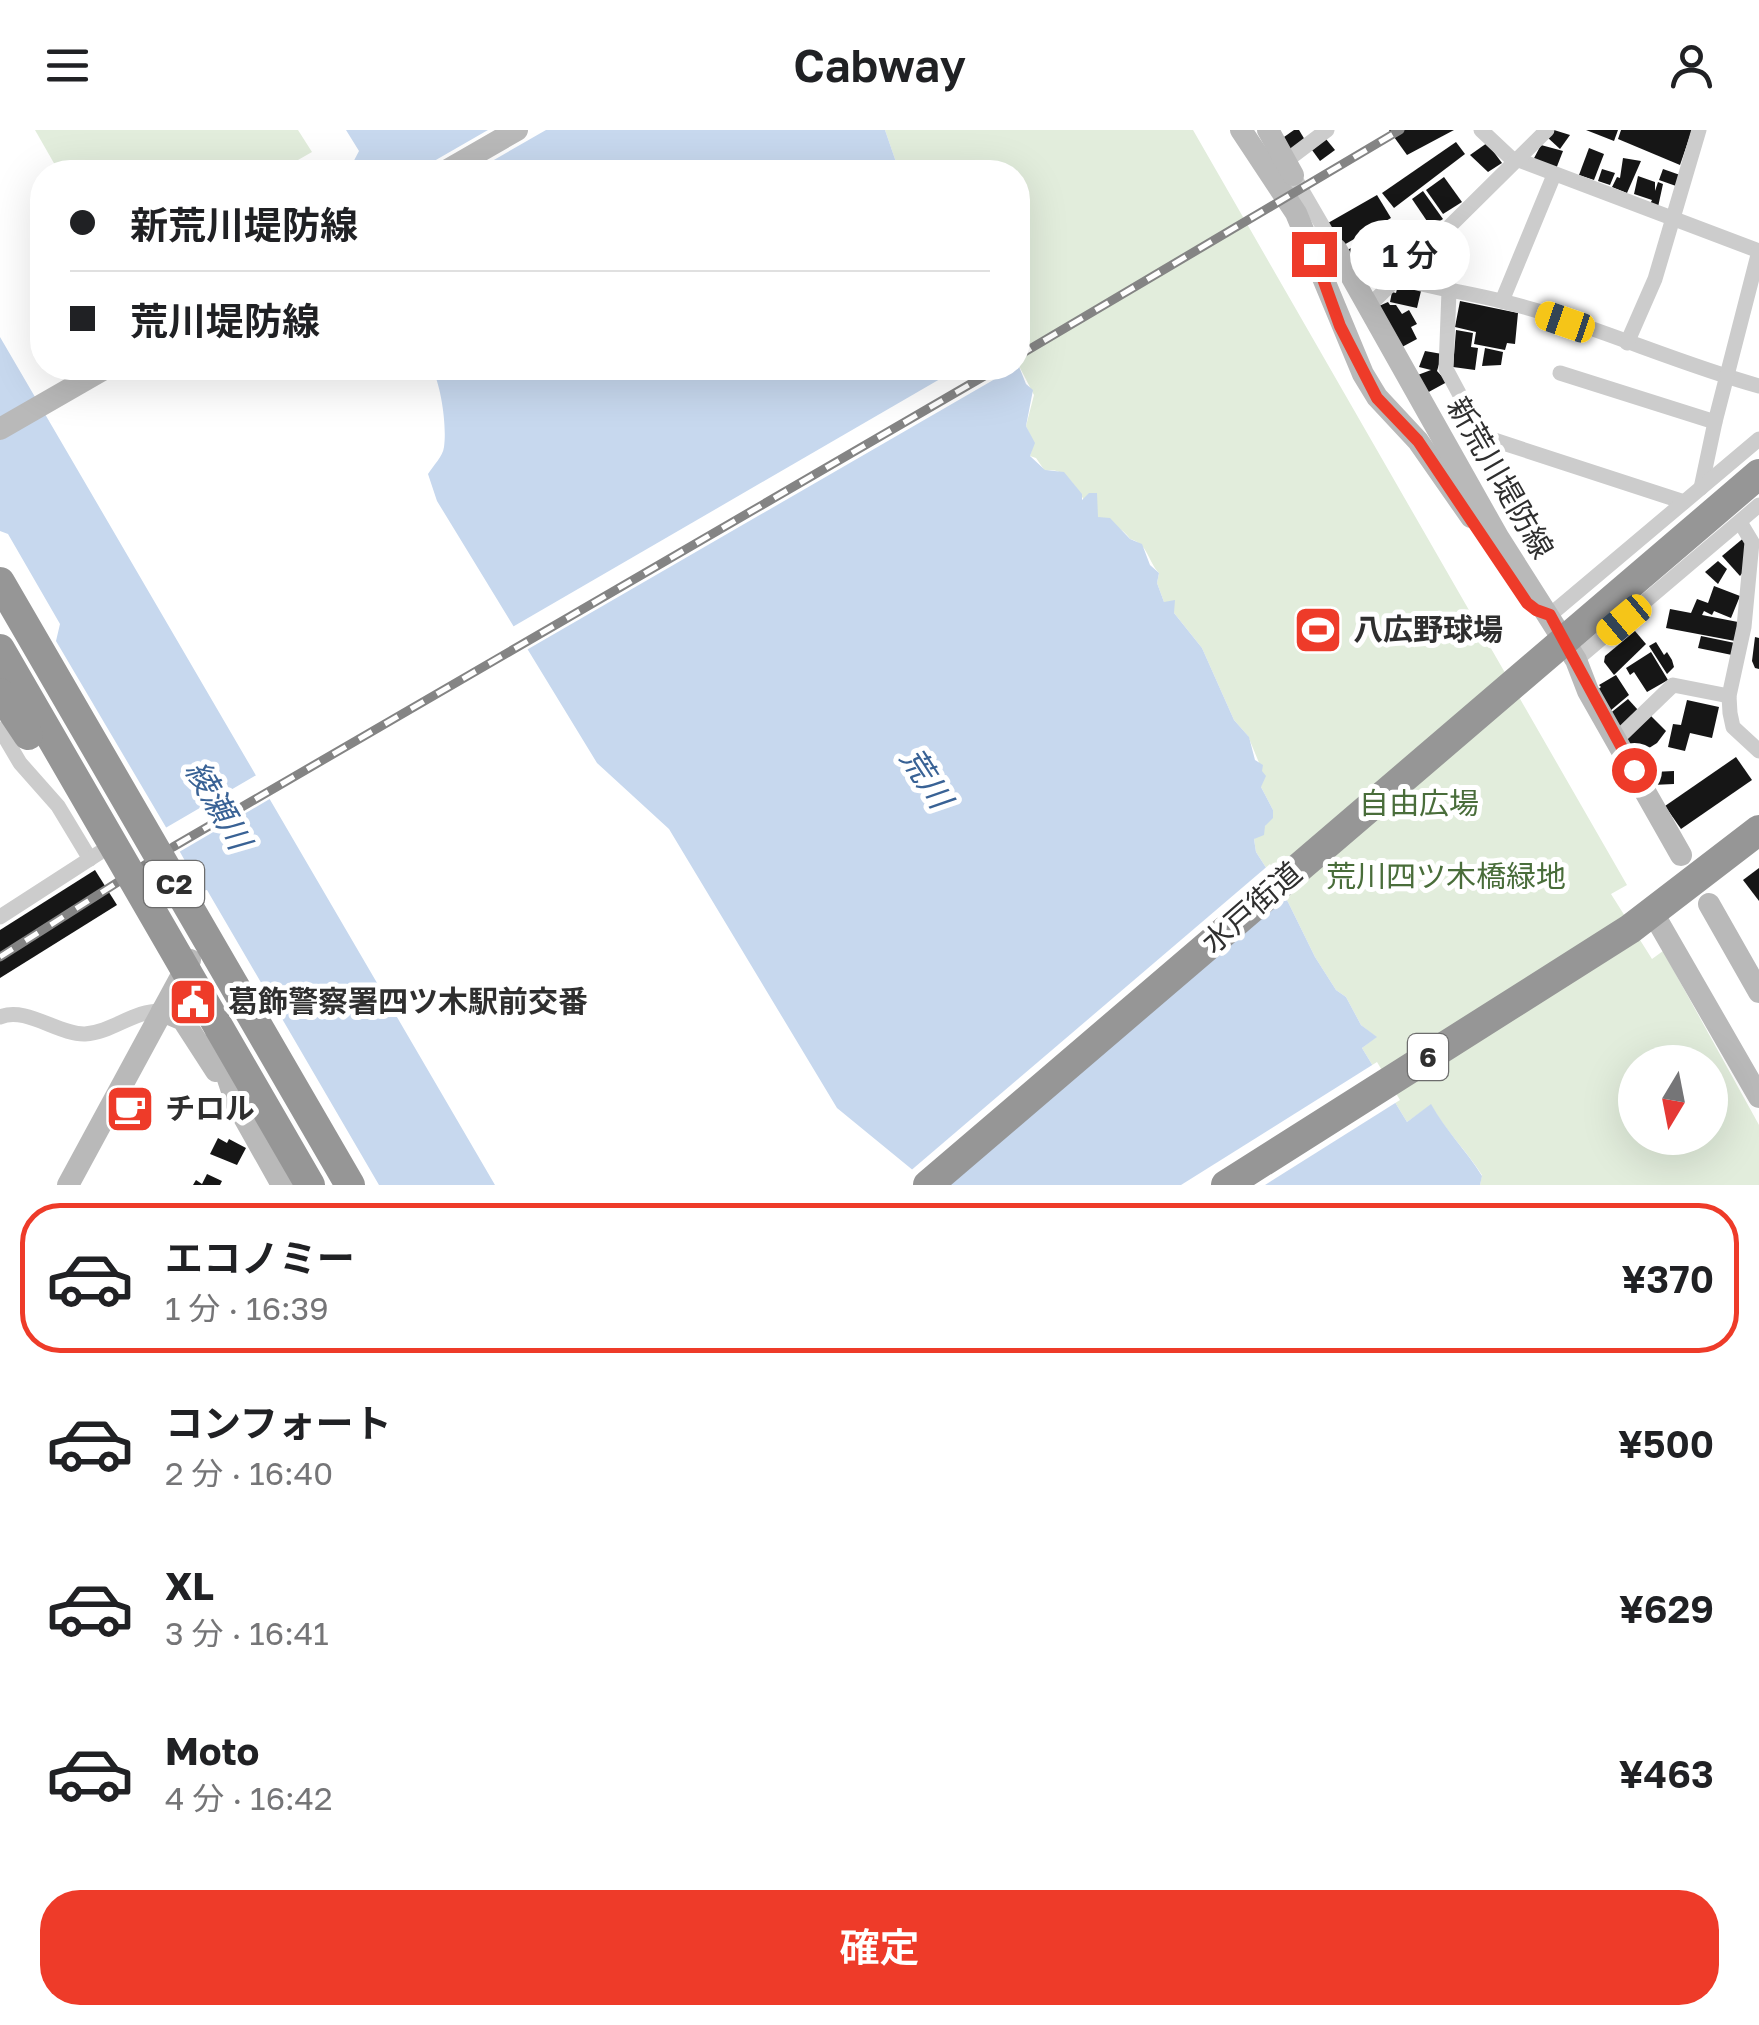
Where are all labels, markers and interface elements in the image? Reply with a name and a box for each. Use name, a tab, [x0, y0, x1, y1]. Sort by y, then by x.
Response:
icon: menu	[40, 38, 95, 93]
text: Cabway	[793, 38, 966, 92]
icon: person	[1664, 38, 1719, 93]
text: 新荒川堤防線	[130, 202, 358, 247]
callout: 1 分	[1349, 219, 1469, 289]
route end	[1292, 232, 1337, 277]
text: 1 分	[1382, 236, 1438, 274]
text: 荒川堤防線	[130, 298, 320, 343]
car	[1532, 298, 1598, 346]
street label: 新荒川堤防線	[1440, 391, 1561, 564]
car	[1591, 589, 1657, 651]
sports icon: 八広野球場	[1292, 604, 1344, 656]
place label: 八広野球場	[1353, 611, 1503, 647]
water label: 荒川	[893, 740, 962, 817]
route start	[1612, 748, 1657, 793]
water label: 綾瀬川	[178, 753, 261, 858]
park label: 自由広場	[1359, 785, 1479, 821]
street label: 水戸街道	[1194, 854, 1308, 960]
park label: 荒川四ツ木橋緑地	[1326, 858, 1566, 894]
road number: C2	[144, 861, 204, 907]
public building icon: 葛飾警察署四ツ木駅前交番	[167, 976, 219, 1028]
place label: 葛飾警察署四ツ木駅前交番	[228, 983, 588, 1019]
road number: 6	[1408, 1034, 1448, 1080]
north arrow	[1618, 1045, 1728, 1155]
map controls	[1618, 1045, 1728, 1155]
cafe icon: チロル	[104, 1083, 156, 1135]
place label: チロル	[165, 1090, 255, 1126]
icon: car	[45, 1233, 135, 1323]
text: エコノミー	[165, 1235, 355, 1280]
text: ¥370	[1622, 1256, 1714, 1301]
text: 1 分 · 16:39	[165, 1289, 329, 1327]
icon: car	[45, 1398, 135, 1488]
text: コンフォート	[165, 1400, 392, 1445]
text: ¥500	[1618, 1421, 1714, 1466]
text: 2 分 · 16:40	[165, 1454, 333, 1492]
icon: car	[45, 1563, 135, 1653]
text: XL	[165, 1563, 214, 1608]
text: ¥629	[1619, 1586, 1714, 1631]
text: 3 分 · 16:41	[165, 1614, 329, 1652]
icon: car	[45, 1728, 135, 1818]
text: Moto	[165, 1728, 259, 1773]
text: ¥463	[1619, 1751, 1714, 1796]
text: 4 分 · 16:42	[165, 1779, 333, 1817]
button: 確定	[40, 1890, 1719, 2005]

